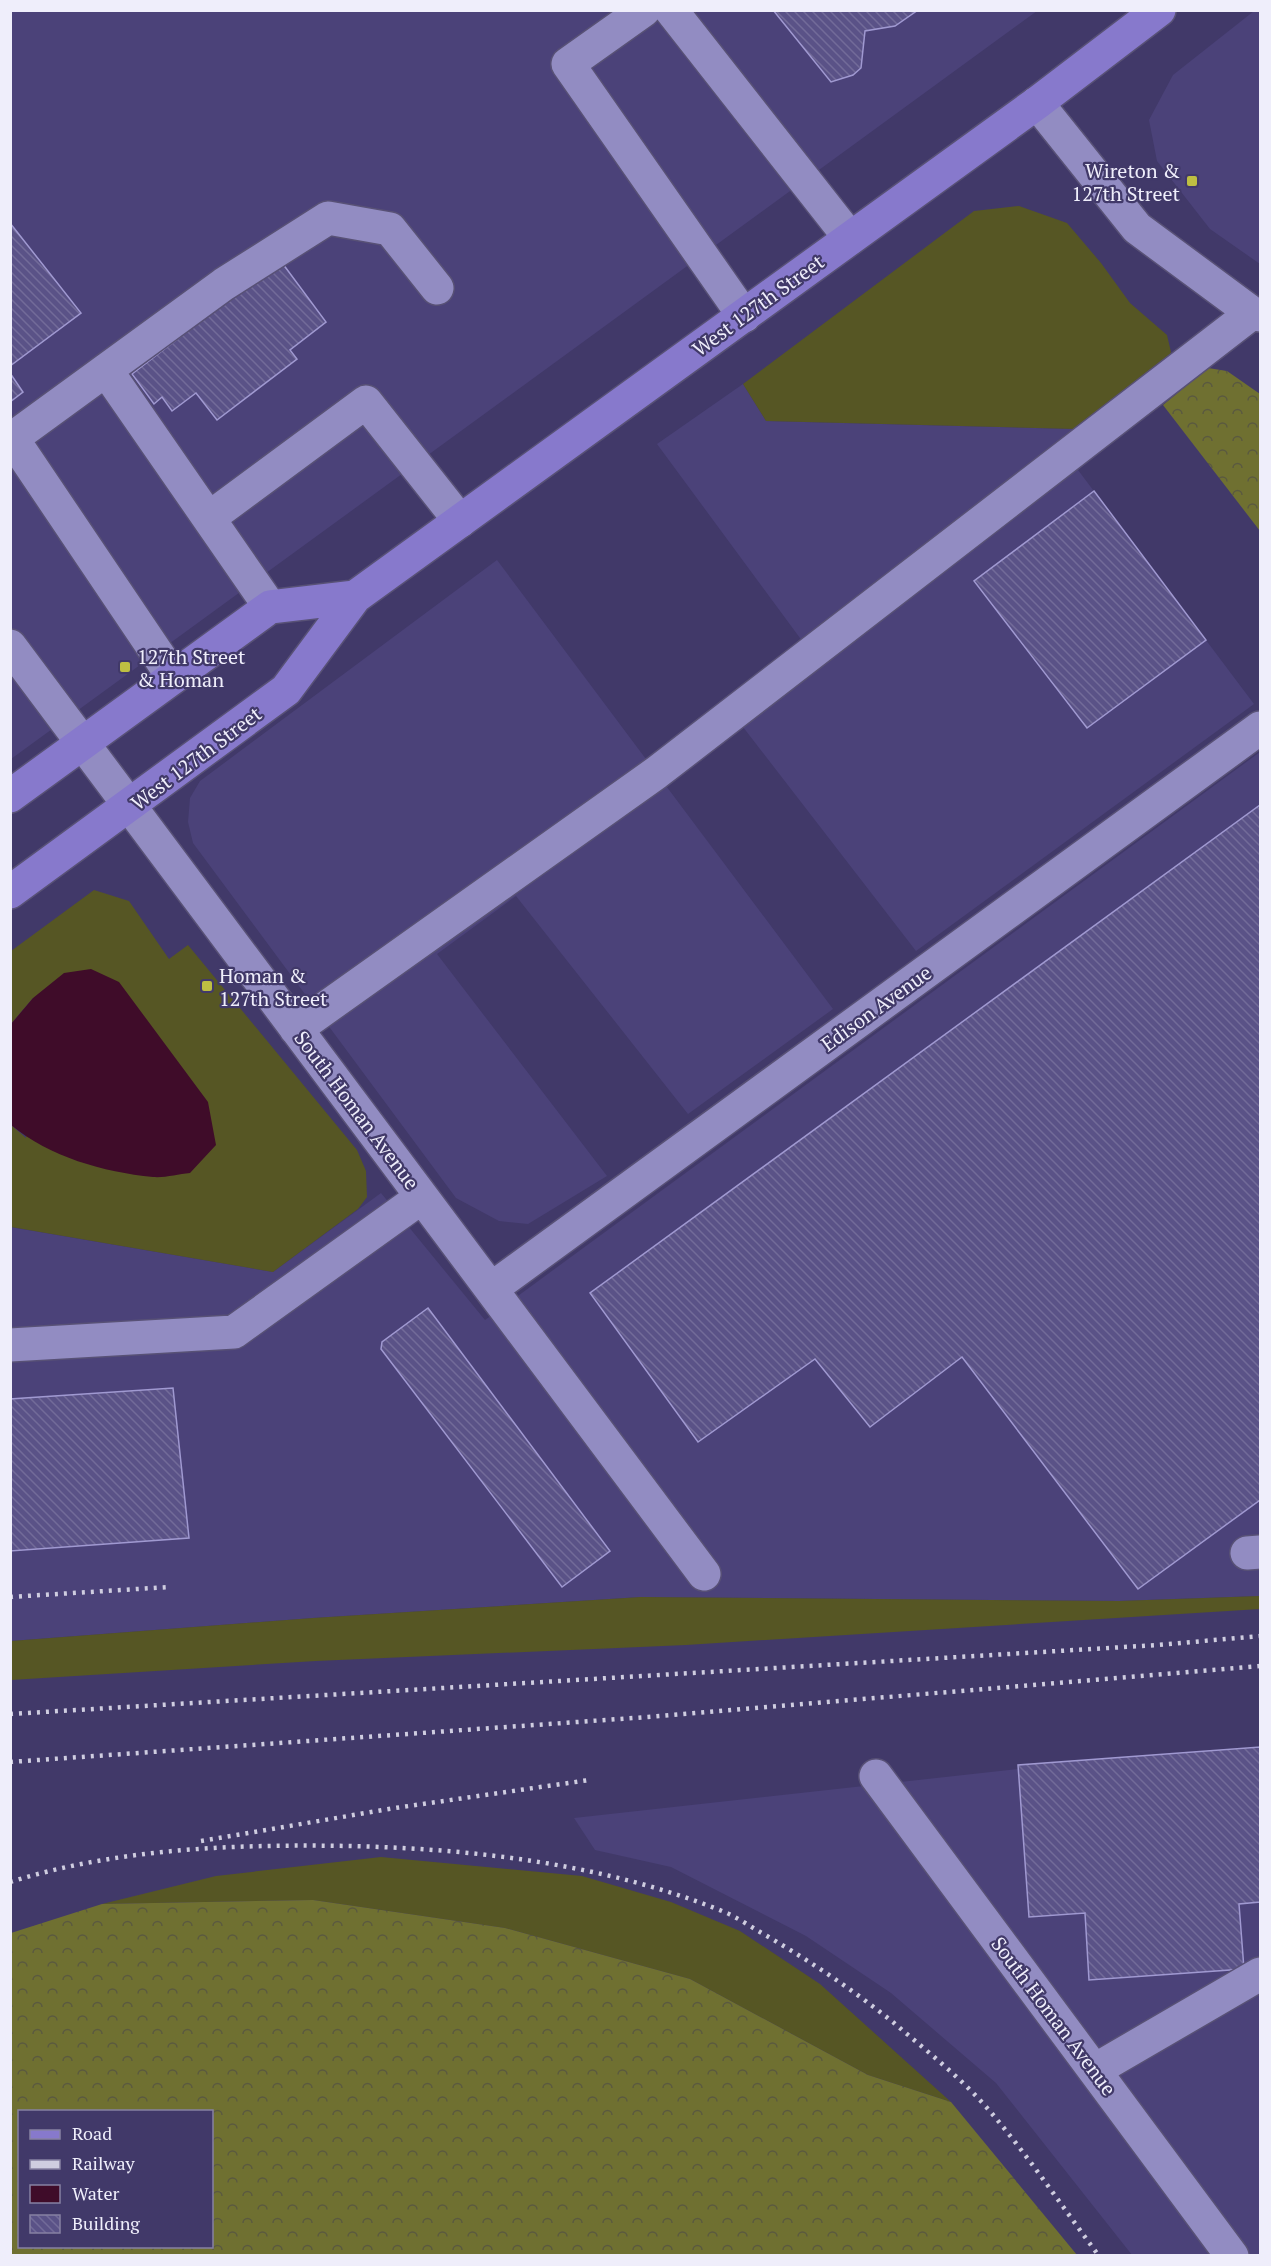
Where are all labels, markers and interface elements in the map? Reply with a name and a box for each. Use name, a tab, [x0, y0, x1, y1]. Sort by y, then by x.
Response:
place label: Wireton & 127th Street	[1072, 157, 1181, 207]
marker: Wireton & 127th Street	[1185, 174, 1199, 188]
street label: West 127th Street	[687, 248, 830, 362]
place label: 127th Street & Homan	[137, 643, 246, 693]
marker: 127th Street & Homan	[118, 660, 132, 674]
street label: West 127th Street	[125, 700, 267, 816]
street label: Edison Avenue	[815, 959, 937, 1057]
place label: Homan & 127th Street	[219, 962, 328, 1012]
marker: Homan & 127th Street	[200, 979, 214, 993]
street label: South Homan Avenue	[288, 1025, 426, 1195]
street label: South Homan Avenue	[985, 1931, 1123, 2101]
legend	[18, 2110, 213, 2248]
text: Road	[72, 2121, 112, 2145]
text: Railway	[72, 2151, 136, 2175]
text: Water	[72, 2181, 119, 2205]
text: Building	[72, 2211, 140, 2235]

